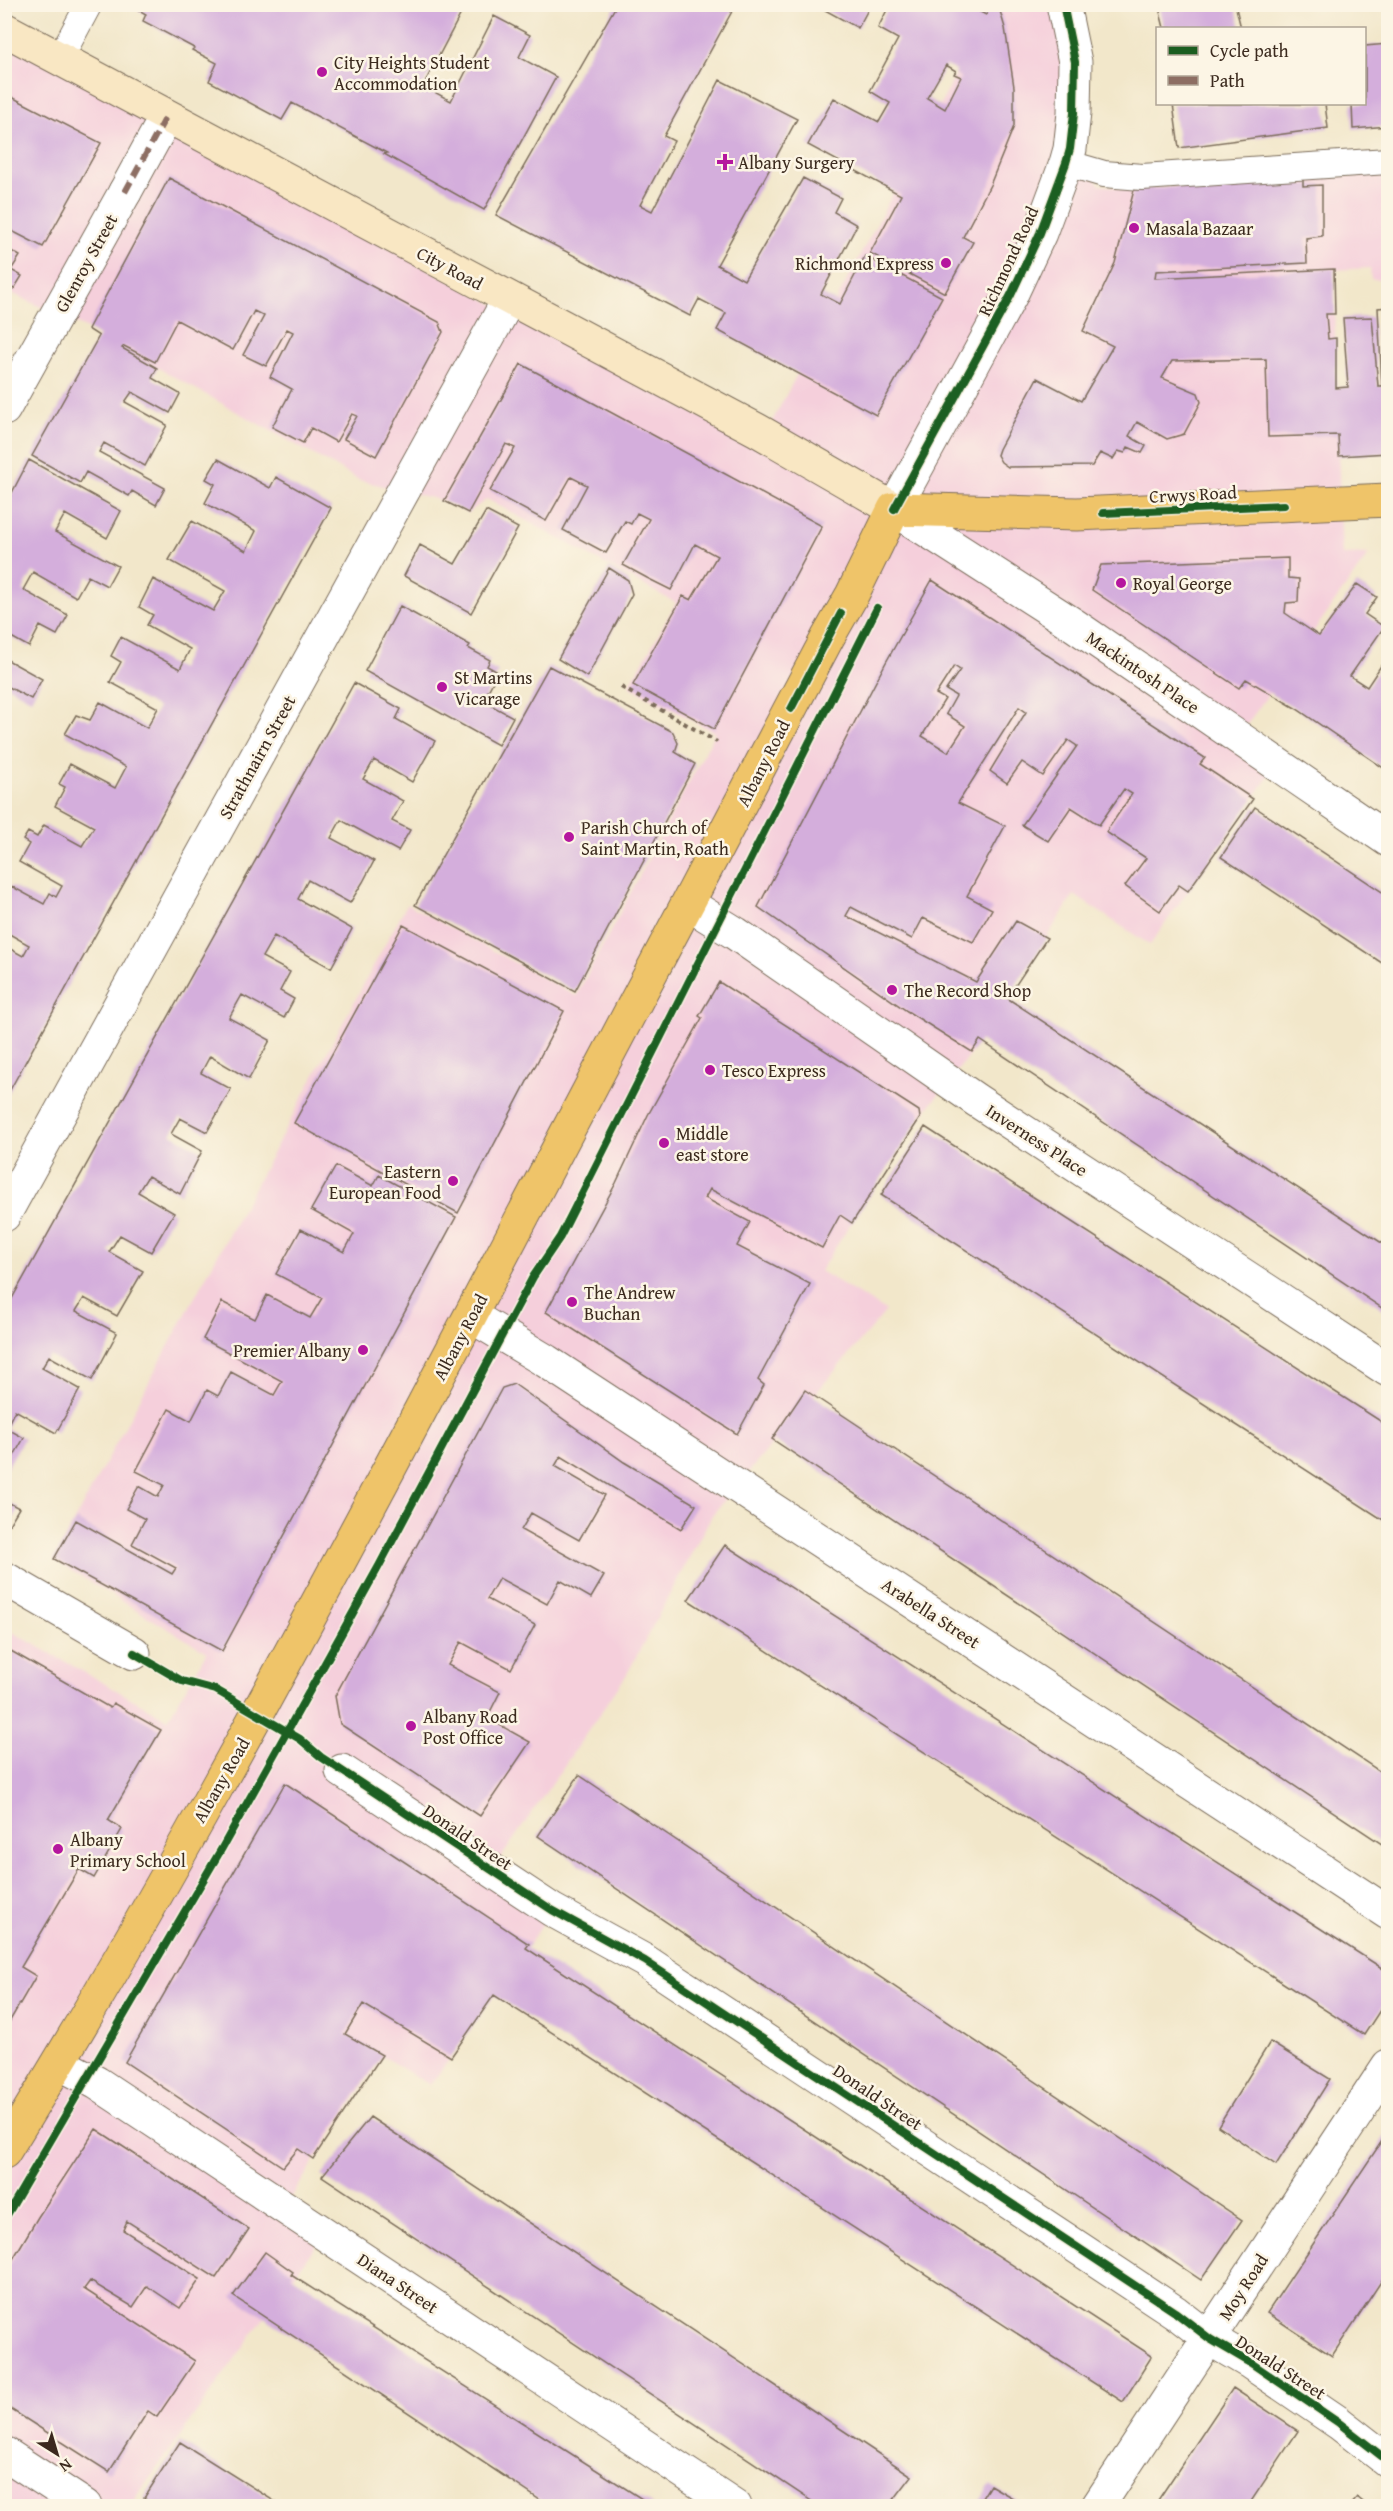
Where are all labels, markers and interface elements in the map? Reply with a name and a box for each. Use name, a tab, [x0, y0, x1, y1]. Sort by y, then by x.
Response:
legend	[1156, 27, 1366, 105]
text: Cycle path	[1210, 37, 1289, 64]
place label: City Heights Student Accommodation	[334, 49, 490, 97]
marker: City Heights Student Accommodation	[315, 65, 329, 79]
text: Path	[1210, 67, 1245, 94]
place label: Albany Surgery	[738, 149, 855, 176]
marker: Albany Surgery	[716, 153, 734, 171]
street label: Richmond Road	[971, 201, 1045, 320]
street label: Glenroy Street	[48, 208, 125, 317]
place label: Masala Bazaar	[1146, 215, 1254, 242]
marker: Masala Bazaar	[1127, 221, 1141, 235]
street label: City Road	[412, 239, 488, 297]
place label: Richmond Express	[795, 250, 934, 277]
marker: Richmond Express	[939, 256, 953, 270]
street label: Crwys Road	[1148, 478, 1238, 510]
place label: Royal George	[1133, 570, 1232, 597]
marker: Royal George	[1114, 576, 1128, 590]
street label: Mackintosh Place	[1081, 624, 1205, 720]
place label: St Martins Vicarage	[454, 664, 532, 712]
marker: St Martins Vicarage	[435, 680, 449, 694]
street label: Strathnairn Street	[212, 690, 303, 824]
street label: Albany Road	[730, 714, 797, 811]
place label: Parish Church of Saint Martin, Roath	[581, 814, 729, 862]
marker: Parish Church of Saint Martin, Roath	[562, 830, 576, 844]
place label: The Record Shop	[904, 977, 1031, 1004]
marker: The Record Shop	[885, 983, 899, 997]
place label: Tesco Express	[722, 1057, 826, 1084]
marker: Tesco Express	[703, 1063, 717, 1077]
street label: Inverness Place	[981, 1097, 1093, 1183]
place label: Middle east store	[676, 1120, 749, 1168]
marker: Middle east store	[657, 1136, 671, 1150]
place label: Eastern European Food	[329, 1158, 441, 1206]
marker: Eastern European Food	[446, 1174, 460, 1188]
place label: The Andrew Buchan	[584, 1279, 676, 1327]
street label: Albany Road	[426, 1289, 494, 1385]
marker: The Andrew Buchan	[565, 1295, 579, 1309]
place label: Premier Albany	[233, 1337, 351, 1364]
marker: Premier Albany	[356, 1343, 370, 1357]
street label: Arabella Street	[876, 1571, 986, 1655]
place label: Albany Road Post Office	[423, 1703, 518, 1751]
marker: Albany Road Post Office	[404, 1719, 418, 1733]
street label: Albany Road	[186, 1732, 257, 1828]
street label: Donald Street	[418, 1797, 519, 1877]
place label: Albany Primary School	[70, 1826, 186, 1874]
marker: Albany Primary School	[51, 1842, 65, 1856]
street label: Donald Street	[828, 2057, 929, 2137]
street label: Diana Street	[352, 2246, 444, 2320]
street label: Moy Road	[1211, 2248, 1275, 2326]
street label: Donald Street	[1230, 2328, 1332, 2407]
north arrow	[27, 2424, 87, 2484]
text: N	[54, 2453, 78, 2479]

